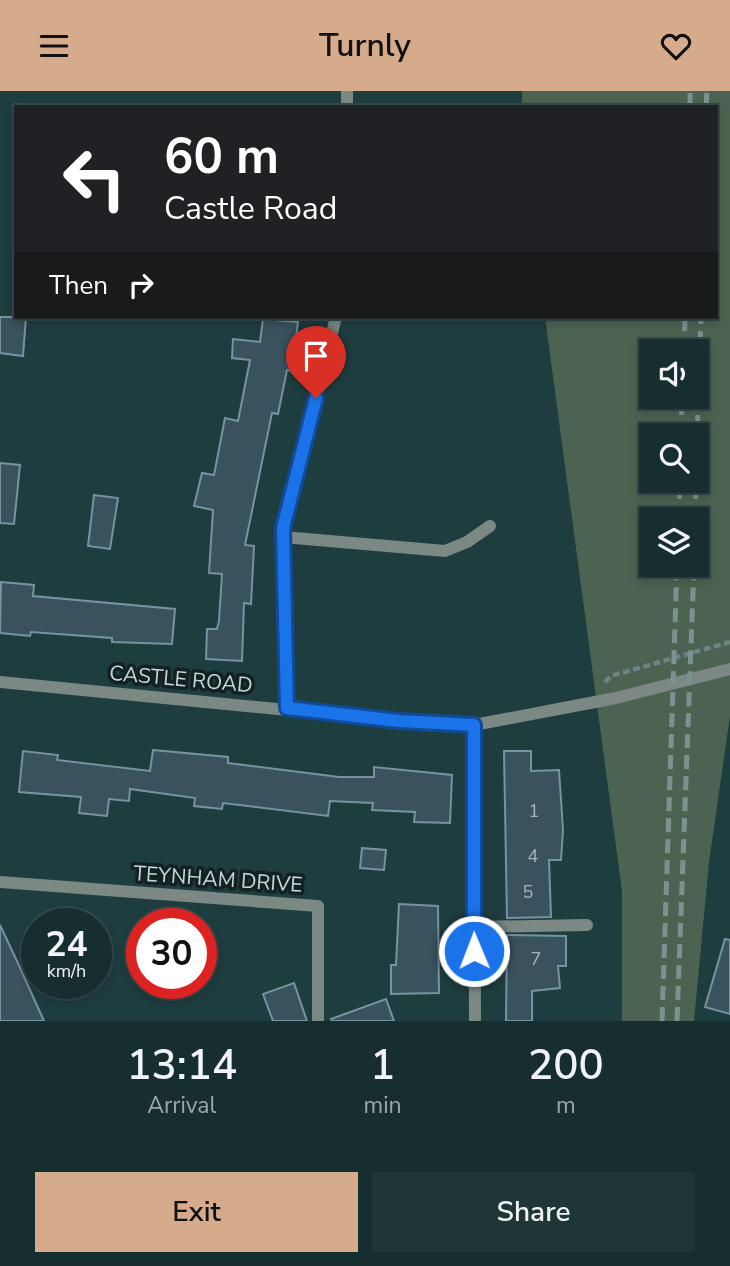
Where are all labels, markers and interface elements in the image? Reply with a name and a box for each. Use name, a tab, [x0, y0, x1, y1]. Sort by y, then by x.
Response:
text: Turnly	[319, 24, 411, 67]
icon: menu	[35, 27, 73, 65]
icon: heart	[657, 27, 695, 65]
text: 60 m	[164, 123, 279, 190]
icon: left	[49, 133, 140, 224]
text: Castle Road	[164, 187, 337, 230]
icon: right	[122, 266, 160, 304]
text: Then	[49, 268, 108, 303]
pin	[286, 326, 346, 398]
icon: arrive	[297, 337, 335, 375]
map controls	[639, 339, 709, 577]
button: sound	[639, 339, 709, 409]
button: search	[639, 423, 709, 493]
button: layers	[639, 507, 709, 577]
street label: CASTLE ROAD	[108, 659, 254, 699]
house number: 1	[529, 799, 539, 823]
house number: 4	[528, 844, 539, 868]
street label: TEYNHAM DRIVE	[132, 859, 304, 899]
house number: 5	[523, 880, 533, 904]
speed limit sign: 30	[126, 908, 217, 999]
position arrow	[437, 914, 511, 988]
text: 24	[45, 921, 88, 968]
house number: 7	[531, 947, 541, 971]
text: km/h	[47, 959, 86, 983]
text: 13:14	[126, 1037, 237, 1094]
text: 1	[370, 1037, 395, 1094]
text: 200	[528, 1037, 604, 1094]
text: Arrival	[147, 1090, 216, 1121]
text: min	[364, 1090, 402, 1121]
text: m	[556, 1090, 576, 1121]
button: Exit	[35, 1172, 358, 1252]
button: Share	[372, 1172, 695, 1252]

